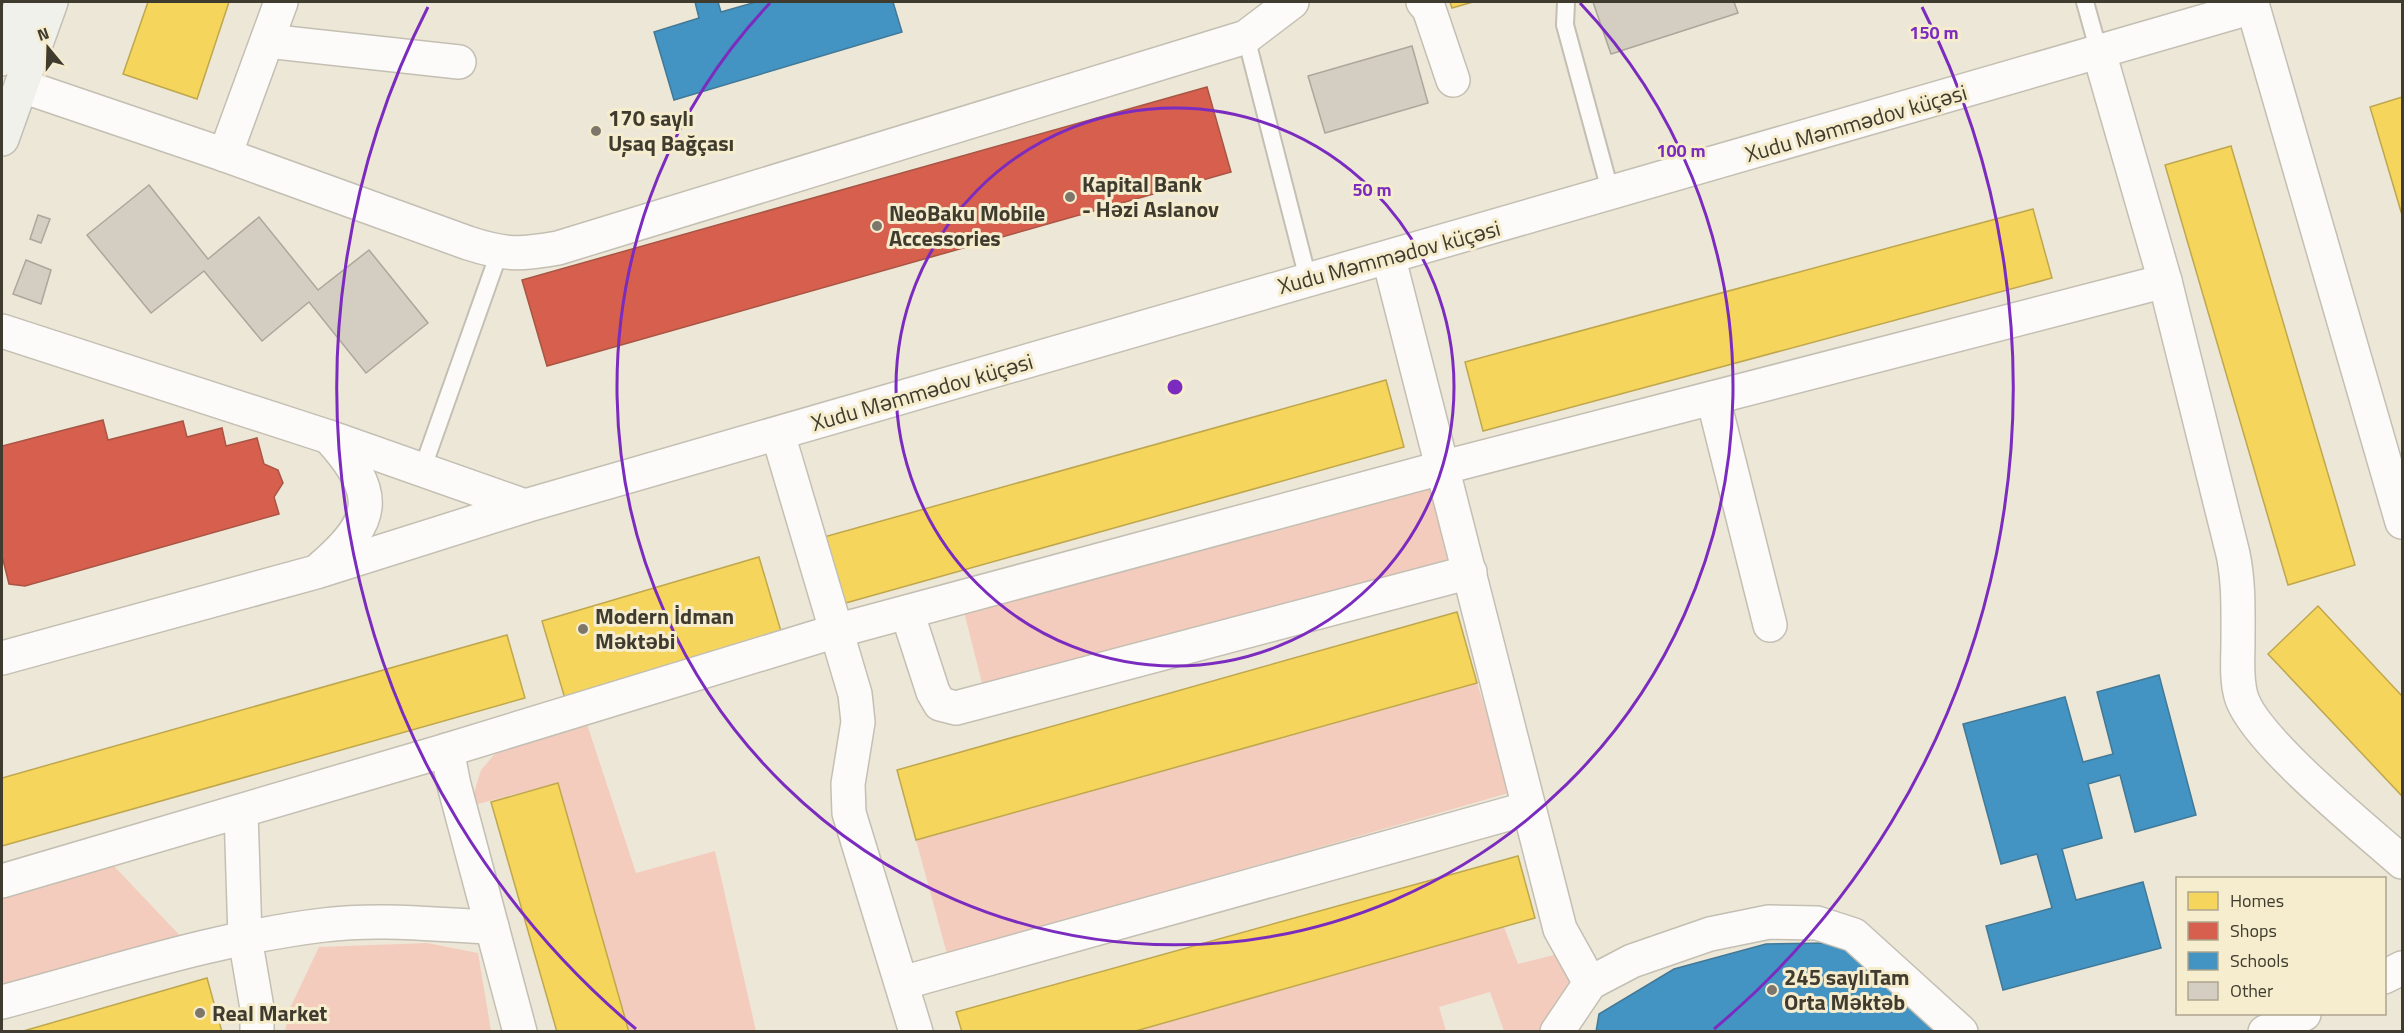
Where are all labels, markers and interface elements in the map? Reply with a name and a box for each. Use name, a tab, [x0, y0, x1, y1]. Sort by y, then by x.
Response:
north arrow	[18, 18, 78, 78]
text: 150 m	[1909, 19, 1959, 46]
text: N	[34, 21, 52, 47]
street label: Xudu Məmmədov küçəsi	[1741, 75, 1971, 171]
place label: 170 saylı Uşaq Bağçası	[608, 101, 734, 160]
marker: 170 saylı Uşaq Bağçası	[589, 124, 603, 138]
text: 100 m	[1656, 137, 1706, 164]
place label: Kapital Bank - Həzi Aslanov	[1082, 167, 1219, 226]
text: 50 m	[1352, 176, 1392, 203]
marker: Kapital Bank - Həzi Aslanov	[1063, 190, 1077, 204]
place label: NeoBaku Mobile Accessories	[889, 196, 1045, 255]
street label: Xudu Məmmədov küçəsi	[1274, 211, 1504, 303]
marker: NeoBaku Mobile Accessories	[870, 219, 884, 233]
street label: Xudu Məmmədov küçəsi	[807, 344, 1037, 440]
centre of rings	[1165, 377, 1185, 397]
place label: Modern İdman Məktəbi	[595, 599, 734, 658]
marker: Modern İdman Məktəbi	[576, 622, 590, 636]
legend	[2176, 877, 2386, 1015]
text: Homes	[2230, 887, 2284, 914]
text: Shops	[2230, 917, 2277, 944]
text: Schools	[2230, 947, 2289, 974]
place label: 245 saylıTam Orta Məktəb	[1784, 960, 1910, 1019]
text: Other	[2230, 977, 2273, 1004]
marker: 245 saylıTam Orta Məktəb	[1765, 983, 1779, 997]
place label: Real Market	[212, 996, 327, 1030]
marker: Real Market	[193, 1006, 207, 1020]

